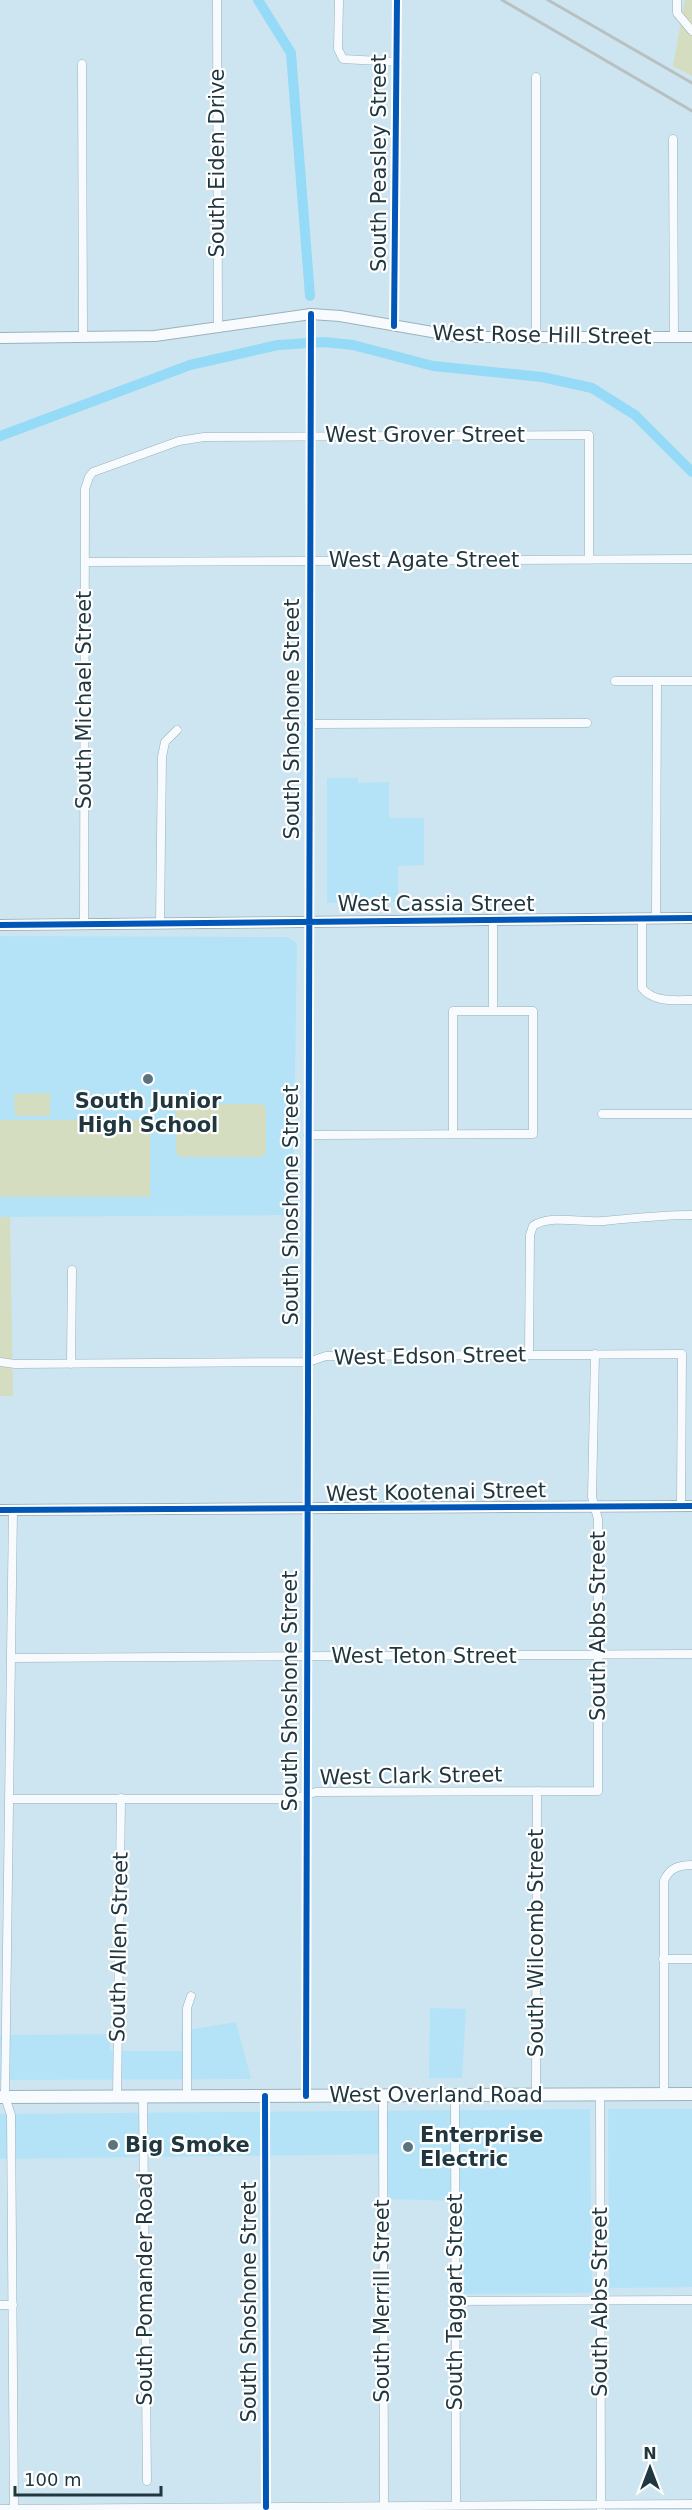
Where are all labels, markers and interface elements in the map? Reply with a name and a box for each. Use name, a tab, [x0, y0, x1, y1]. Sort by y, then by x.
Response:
street label: South Peasley Street	[367, 54, 391, 272]
street label: South Eiden Drive	[205, 68, 229, 258]
street label: West Rose Hill Street	[432, 321, 652, 349]
street label: West Grover Street	[325, 423, 525, 447]
street label: West Agate Street	[329, 548, 519, 572]
street label: South Michael Street	[72, 591, 96, 809]
street label: South Shoshone Street	[280, 598, 304, 840]
street label: West Cassia Street	[338, 892, 534, 916]
marker: South Junior High School	[141, 1072, 155, 1086]
street label: South Shoshone Street	[279, 1084, 303, 1326]
place label: South Junior High School	[75, 1089, 222, 1137]
street label: West Edson Street	[334, 1342, 526, 1370]
street label: West Kootenai Street	[326, 1478, 546, 1506]
street label: South Abbs Street	[586, 1531, 610, 1721]
street label: South Shoshone Street	[278, 1570, 302, 1812]
street label: West Teton Street	[331, 1644, 517, 1668]
street label: West Clark Street	[319, 1762, 503, 1790]
street label: South Wilcomb Street	[524, 1829, 548, 2057]
street label: South Allen Street	[105, 1852, 133, 2042]
street label: West Overland Road	[329, 2083, 543, 2107]
place label: Enterprise Electric	[420, 2123, 543, 2171]
place label: Big Smoke	[125, 2133, 250, 2157]
marker: Big Smoke	[106, 2138, 120, 2152]
marker: Enterprise Electric	[401, 2140, 415, 2154]
street label: South Pomander Road	[133, 2172, 157, 2406]
street label: South Shoshone Street	[237, 2181, 261, 2423]
street label: South Taggart Street	[443, 2194, 467, 2410]
street label: South Merrill Street	[370, 2199, 394, 2403]
street label: South Abbs Street	[588, 2207, 612, 2397]
north arrow	[620, 2438, 680, 2498]
text: N	[643, 2444, 657, 2463]
scale bar	[15, 2459, 160, 2497]
text: 100 m	[24, 2469, 82, 2490]

